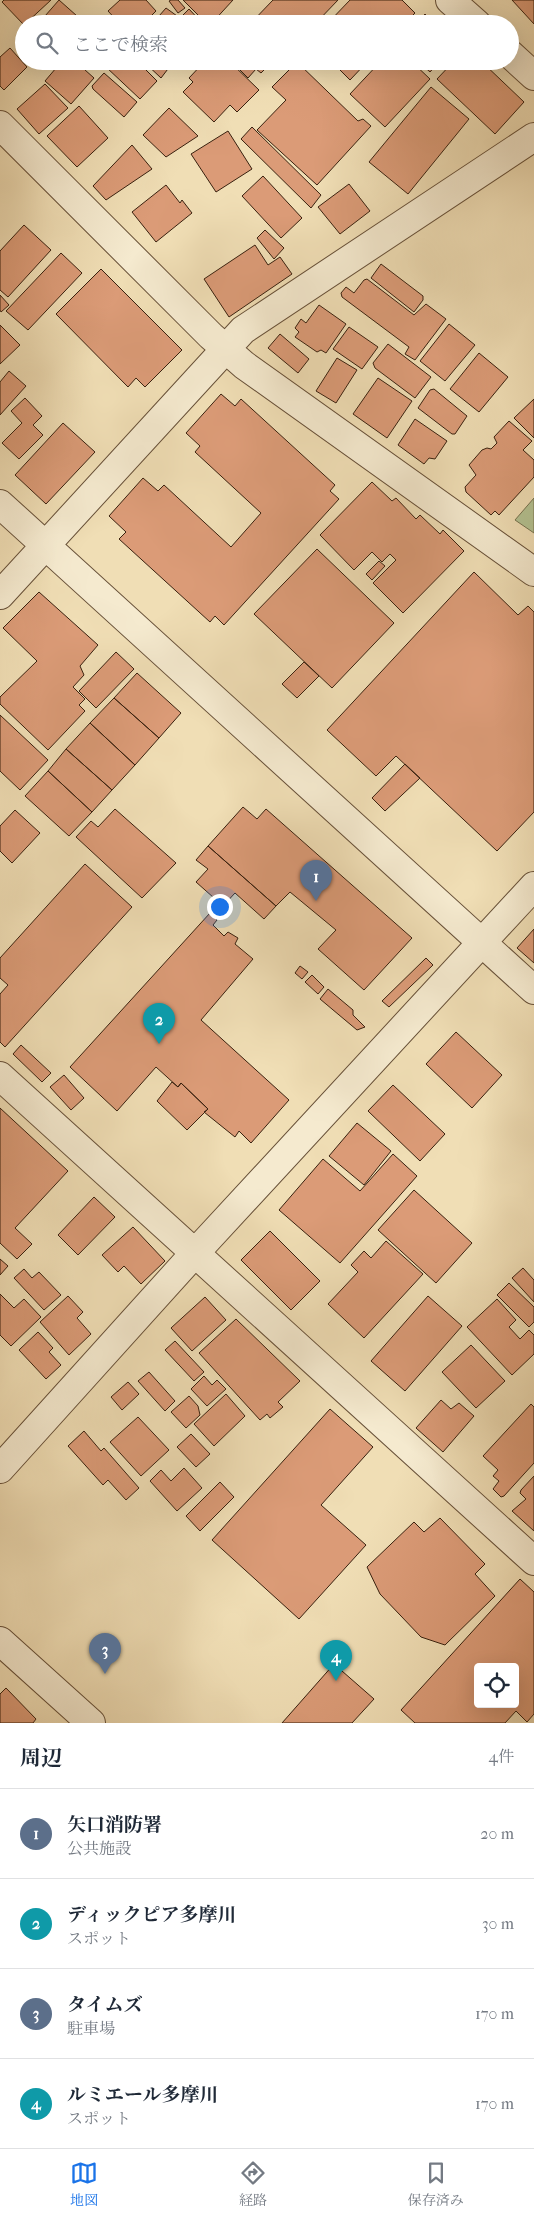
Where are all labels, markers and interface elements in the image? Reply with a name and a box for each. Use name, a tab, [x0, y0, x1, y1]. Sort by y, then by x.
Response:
search box	[15, 15, 519, 70]
icon: search	[33, 29, 61, 57]
text: ここで検索	[73, 34, 168, 56]
pin: 1	[300, 860, 332, 901]
your location	[207, 894, 233, 920]
pin: 2	[143, 1003, 175, 1044]
pin: 3	[89, 1633, 121, 1674]
pin: 4	[320, 1640, 352, 1681]
map controls	[474, 1663, 519, 1708]
button: locate	[474, 1663, 519, 1708]
text: 周辺	[20, 1746, 62, 1770]
text: 4件	[489, 1747, 514, 1766]
text: 矢口消防署	[67, 1814, 162, 1836]
text: 1	[33, 1824, 39, 1843]
text: 20 m	[480, 1824, 514, 1843]
text: 公共施設	[67, 1839, 131, 1858]
text: ディックピア多摩川	[67, 1904, 236, 1926]
text: 2	[32, 1914, 40, 1933]
text: 30 m	[482, 1914, 514, 1933]
text: スポット	[67, 1929, 131, 1948]
text: タイムズ	[67, 1994, 143, 2016]
text: 3	[33, 2004, 39, 2023]
text: 170 m	[475, 2004, 514, 2023]
text: 駐車場	[67, 2019, 115, 2038]
text: ルミエール多摩川	[67, 2084, 219, 2106]
text: 4	[31, 2094, 41, 2113]
text: 170 m	[475, 2094, 514, 2113]
text: スポット	[67, 2109, 131, 2128]
tab: 地図	[70, 2159, 98, 2209]
tab: 経路	[239, 2159, 267, 2209]
tab: 保存済み	[408, 2159, 464, 2209]

